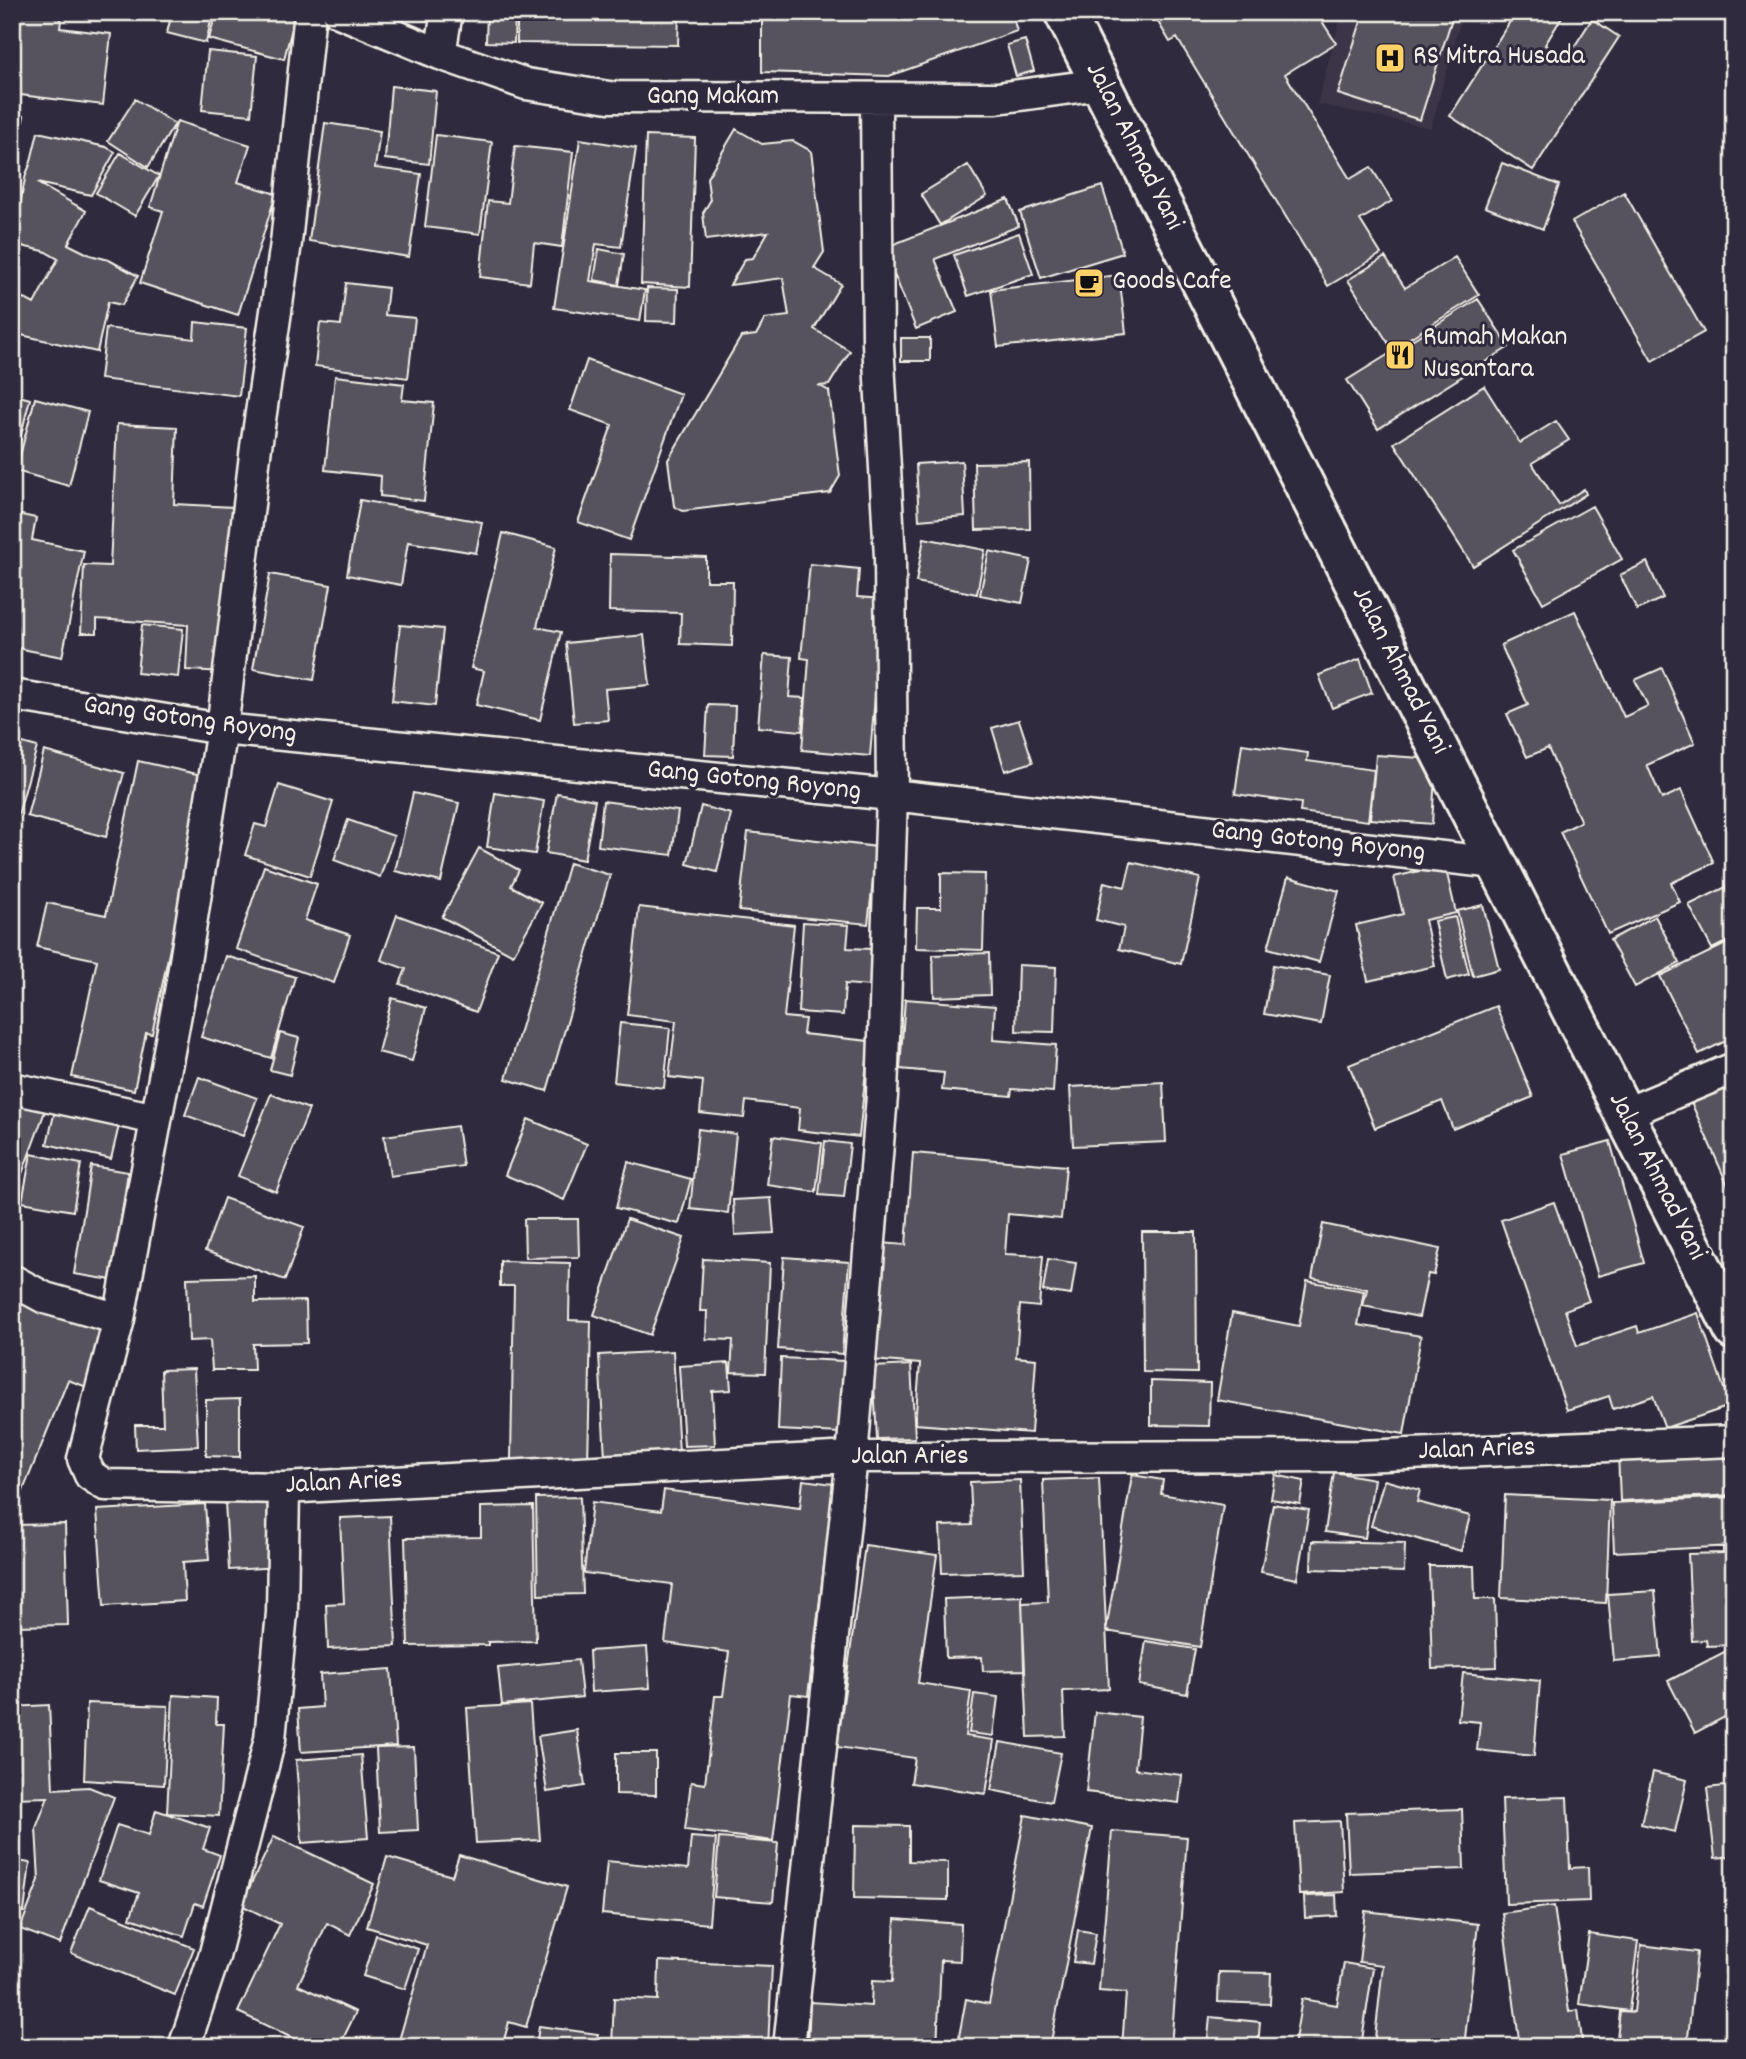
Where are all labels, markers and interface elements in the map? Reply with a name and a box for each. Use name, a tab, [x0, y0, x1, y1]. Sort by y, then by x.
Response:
place label: RS Mitra Husada	[1413, 38, 1586, 78]
hospital icon: RS Mitra Husada	[1373, 41, 1407, 75]
street label: Jalan Ahmad Yani	[1073, 56, 1193, 238]
street label: Gang Makam	[647, 78, 779, 118]
place label: Goods Cafe	[1112, 263, 1232, 303]
cafe icon: Goods Cafe	[1072, 266, 1106, 300]
place label: Rumah Makan Nusantara	[1423, 319, 1567, 391]
restaurant icon: Rumah Makan Nusantara	[1383, 338, 1417, 372]
street label: Jalan Ahmad Yani	[1339, 580, 1459, 762]
street label: Gang Gotong Royong	[81, 686, 299, 756]
street label: Gang Gotong Royong	[645, 751, 863, 813]
street label: Gang Gotong Royong	[1209, 812, 1427, 874]
street label: Jalan Ahmad Yani	[1596, 1086, 1716, 1268]
street label: Jalan Aries	[1418, 1429, 1536, 1473]
street label: Jalan Aries	[851, 1438, 969, 1478]
street label: Jalan Aries	[284, 1461, 404, 1507]

